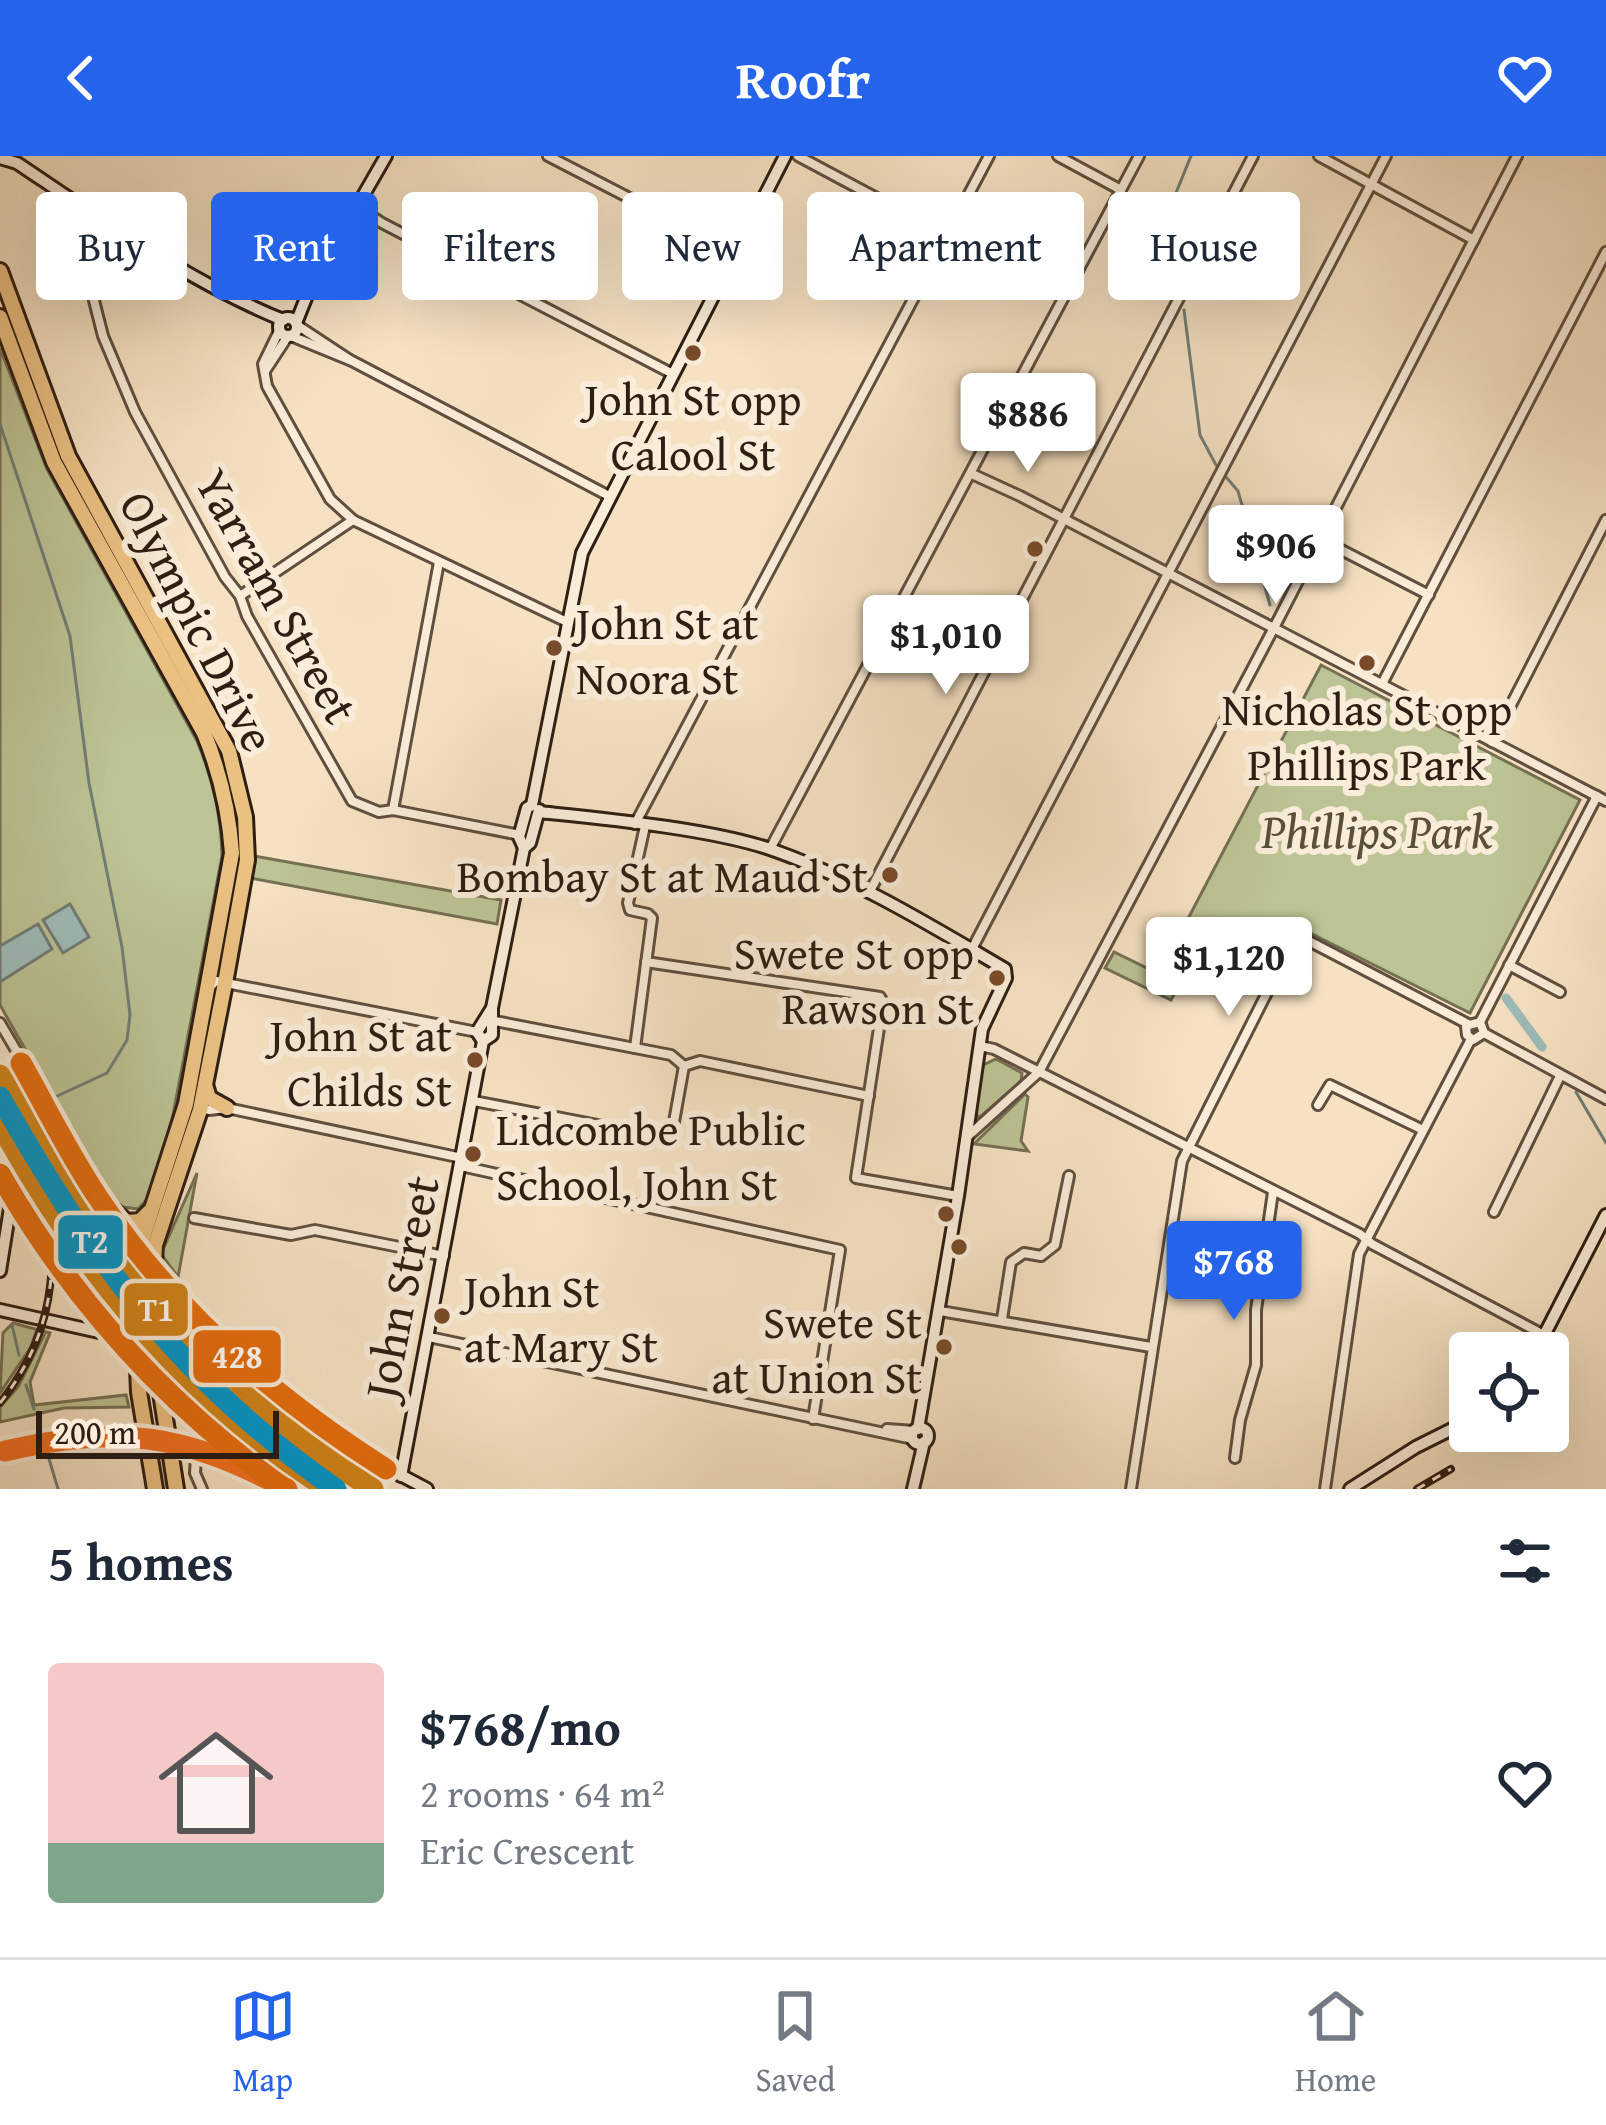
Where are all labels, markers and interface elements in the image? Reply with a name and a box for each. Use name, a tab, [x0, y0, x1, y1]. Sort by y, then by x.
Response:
text: Roofr	[736, 39, 870, 118]
icon: back	[48, 45, 114, 111]
icon: heart	[1492, 45, 1558, 111]
chip: Buy	[36, 192, 187, 300]
chip: Rent	[211, 192, 378, 300]
chip: Filters	[402, 192, 598, 300]
chip: New	[622, 192, 783, 300]
chip: Apartment	[807, 192, 1084, 300]
chip: House	[1108, 192, 1300, 300]
marker: John St opp Calool St	[682, 342, 704, 364]
place label: John St opp Calool St	[580, 366, 801, 486]
pin: $886	[957, 373, 1099, 475]
text: $886	[988, 383, 1068, 440]
street label: Yarram Street	[178, 455, 377, 736]
street label: Olympic Drive	[102, 478, 295, 764]
pin: $906	[1205, 505, 1347, 607]
text: $906	[1236, 515, 1316, 572]
unlabelled marker	[1024, 538, 1046, 560]
place label: John St at Noora St	[571, 590, 759, 710]
pin: $1,010	[848, 595, 1044, 697]
text: $1,010	[890, 605, 1002, 662]
marker: John St at Noora St	[543, 637, 565, 659]
marker: Nicholas St opp Phillips Park	[1356, 652, 1378, 674]
place label: Nicholas St opp Phillips Park	[1222, 676, 1512, 796]
park label: Phillips Park	[1261, 795, 1494, 866]
place label: Bombay St at Maud St	[457, 843, 868, 908]
marker: Bombay St at Maud St	[879, 864, 901, 886]
pin: $1,120	[1131, 917, 1327, 1019]
place label: Swete St opp Rawson St	[734, 920, 974, 1040]
text: $1,120	[1173, 927, 1285, 984]
marker: Swete St opp Rawson St	[986, 967, 1008, 989]
place label: John St at Childs St	[264, 1002, 452, 1122]
marker: John St at Childs St	[464, 1049, 486, 1071]
place label: Lidcombe Public School, John St	[496, 1096, 806, 1216]
marker: Lidcombe Public School, John St	[462, 1143, 484, 1165]
street label: John Street	[343, 1169, 457, 1410]
unlabelled marker	[935, 1203, 957, 1225]
line badge: T2	[56, 1213, 125, 1271]
text: T2	[72, 1217, 108, 1265]
pin: $768	[1163, 1221, 1305, 1323]
text: $768	[1194, 1231, 1274, 1288]
unlabelled marker	[948, 1236, 970, 1258]
place label: John St at Mary St	[459, 1258, 658, 1378]
line badge: T1	[122, 1281, 190, 1338]
text: T1	[138, 1285, 174, 1333]
place label: Swete St at Union St	[711, 1289, 922, 1409]
marker: John St at Mary St	[431, 1305, 453, 1327]
line badge: 428	[191, 1328, 283, 1385]
text: 428	[211, 1332, 263, 1380]
map controls	[1449, 1332, 1569, 1452]
button: locate	[1449, 1332, 1569, 1452]
marker: Swete St at Union St	[933, 1336, 955, 1358]
scale bar	[36, 1405, 279, 1458]
text: 200 m	[54, 1408, 136, 1456]
text: 5 homes	[48, 1524, 234, 1599]
icon: filters	[1492, 1528, 1558, 1594]
text: $768/mo	[420, 1689, 621, 1764]
icon: home	[144, 1711, 288, 1855]
icon: heart	[1492, 1750, 1558, 1816]
text: 2 rooms · 64 m²	[420, 1764, 665, 1821]
text: Eric Crescent	[420, 1821, 634, 1878]
tab: Map	[230, 1983, 296, 2103]
tab: Saved	[755, 1983, 835, 2103]
tab: Home	[1295, 1983, 1376, 2103]

